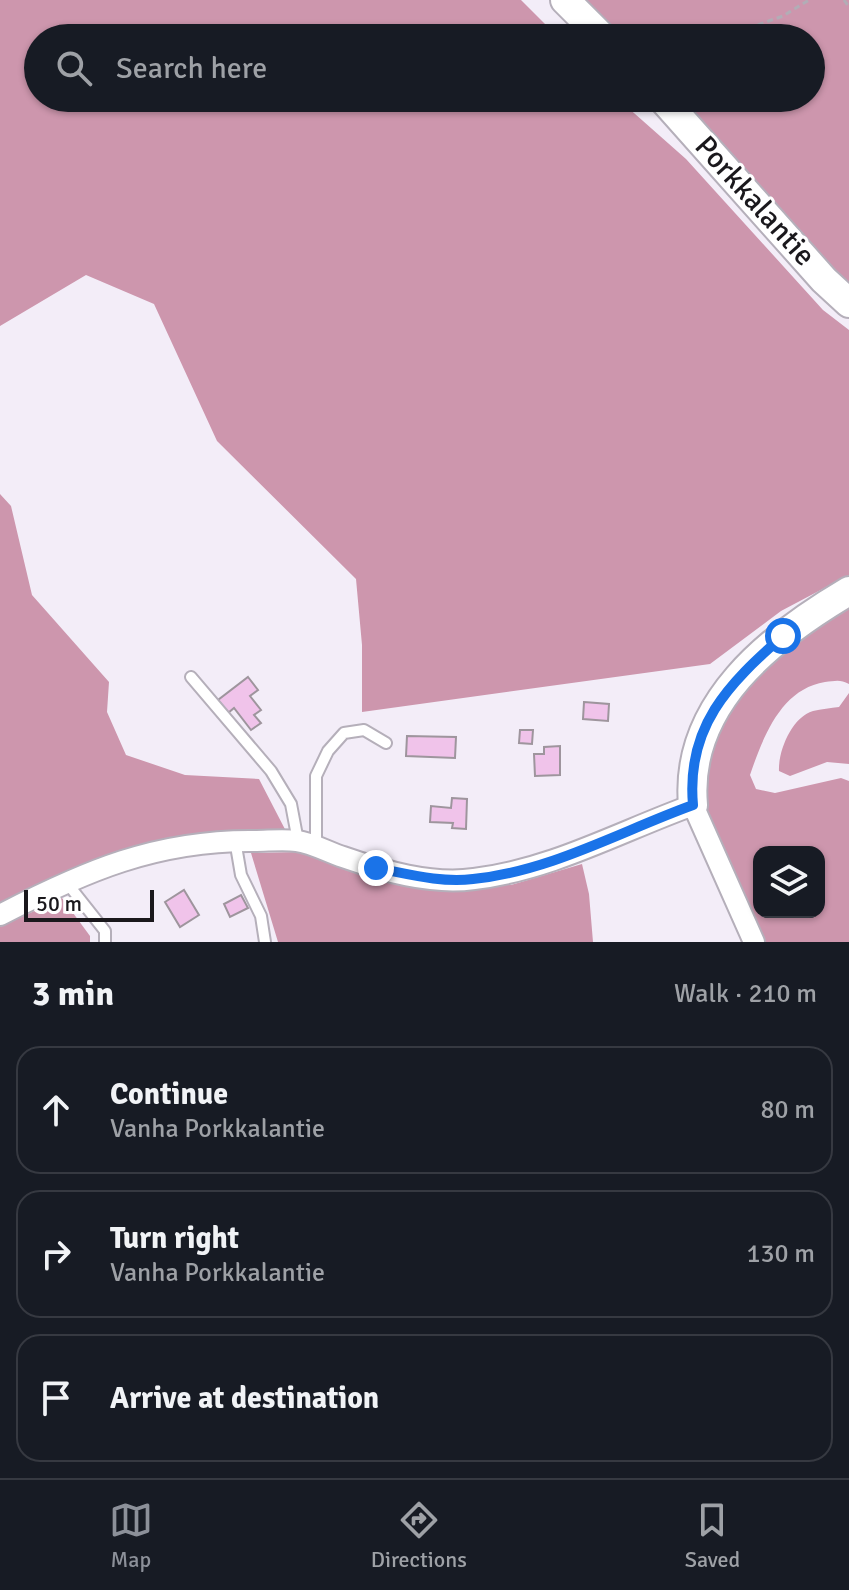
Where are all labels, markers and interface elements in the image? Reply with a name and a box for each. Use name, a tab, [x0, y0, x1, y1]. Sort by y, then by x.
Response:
search box	[24, 24, 825, 112]
icon: search	[52, 46, 96, 90]
text: Search here	[116, 50, 267, 87]
street label: Porkkalantie	[687, 128, 823, 274]
route start	[765, 618, 801, 654]
map controls	[753, 846, 825, 918]
button: layers	[753, 846, 825, 918]
route end	[358, 850, 394, 886]
scale bar	[24, 886, 154, 922]
text: 50 m	[36, 890, 82, 917]
text: 3 min	[32, 973, 114, 1015]
text: Walk · 210 m	[674, 978, 817, 1010]
text: Continue	[110, 1076, 228, 1113]
icon: ahead	[34, 1088, 78, 1132]
text: 80 m	[760, 1094, 815, 1126]
text: Vanha Porkkalantie	[110, 1113, 325, 1145]
text: Turn right	[110, 1220, 239, 1257]
icon: right	[34, 1232, 78, 1276]
text: 130 m	[746, 1238, 815, 1270]
text: Vanha Porkkalantie	[110, 1257, 325, 1289]
icon: arrive	[34, 1376, 78, 1420]
text: Arrive at destination	[110, 1380, 379, 1417]
tab: Map	[109, 1498, 153, 1573]
tab: Directions	[371, 1498, 467, 1573]
tab: Saved	[685, 1498, 740, 1573]

